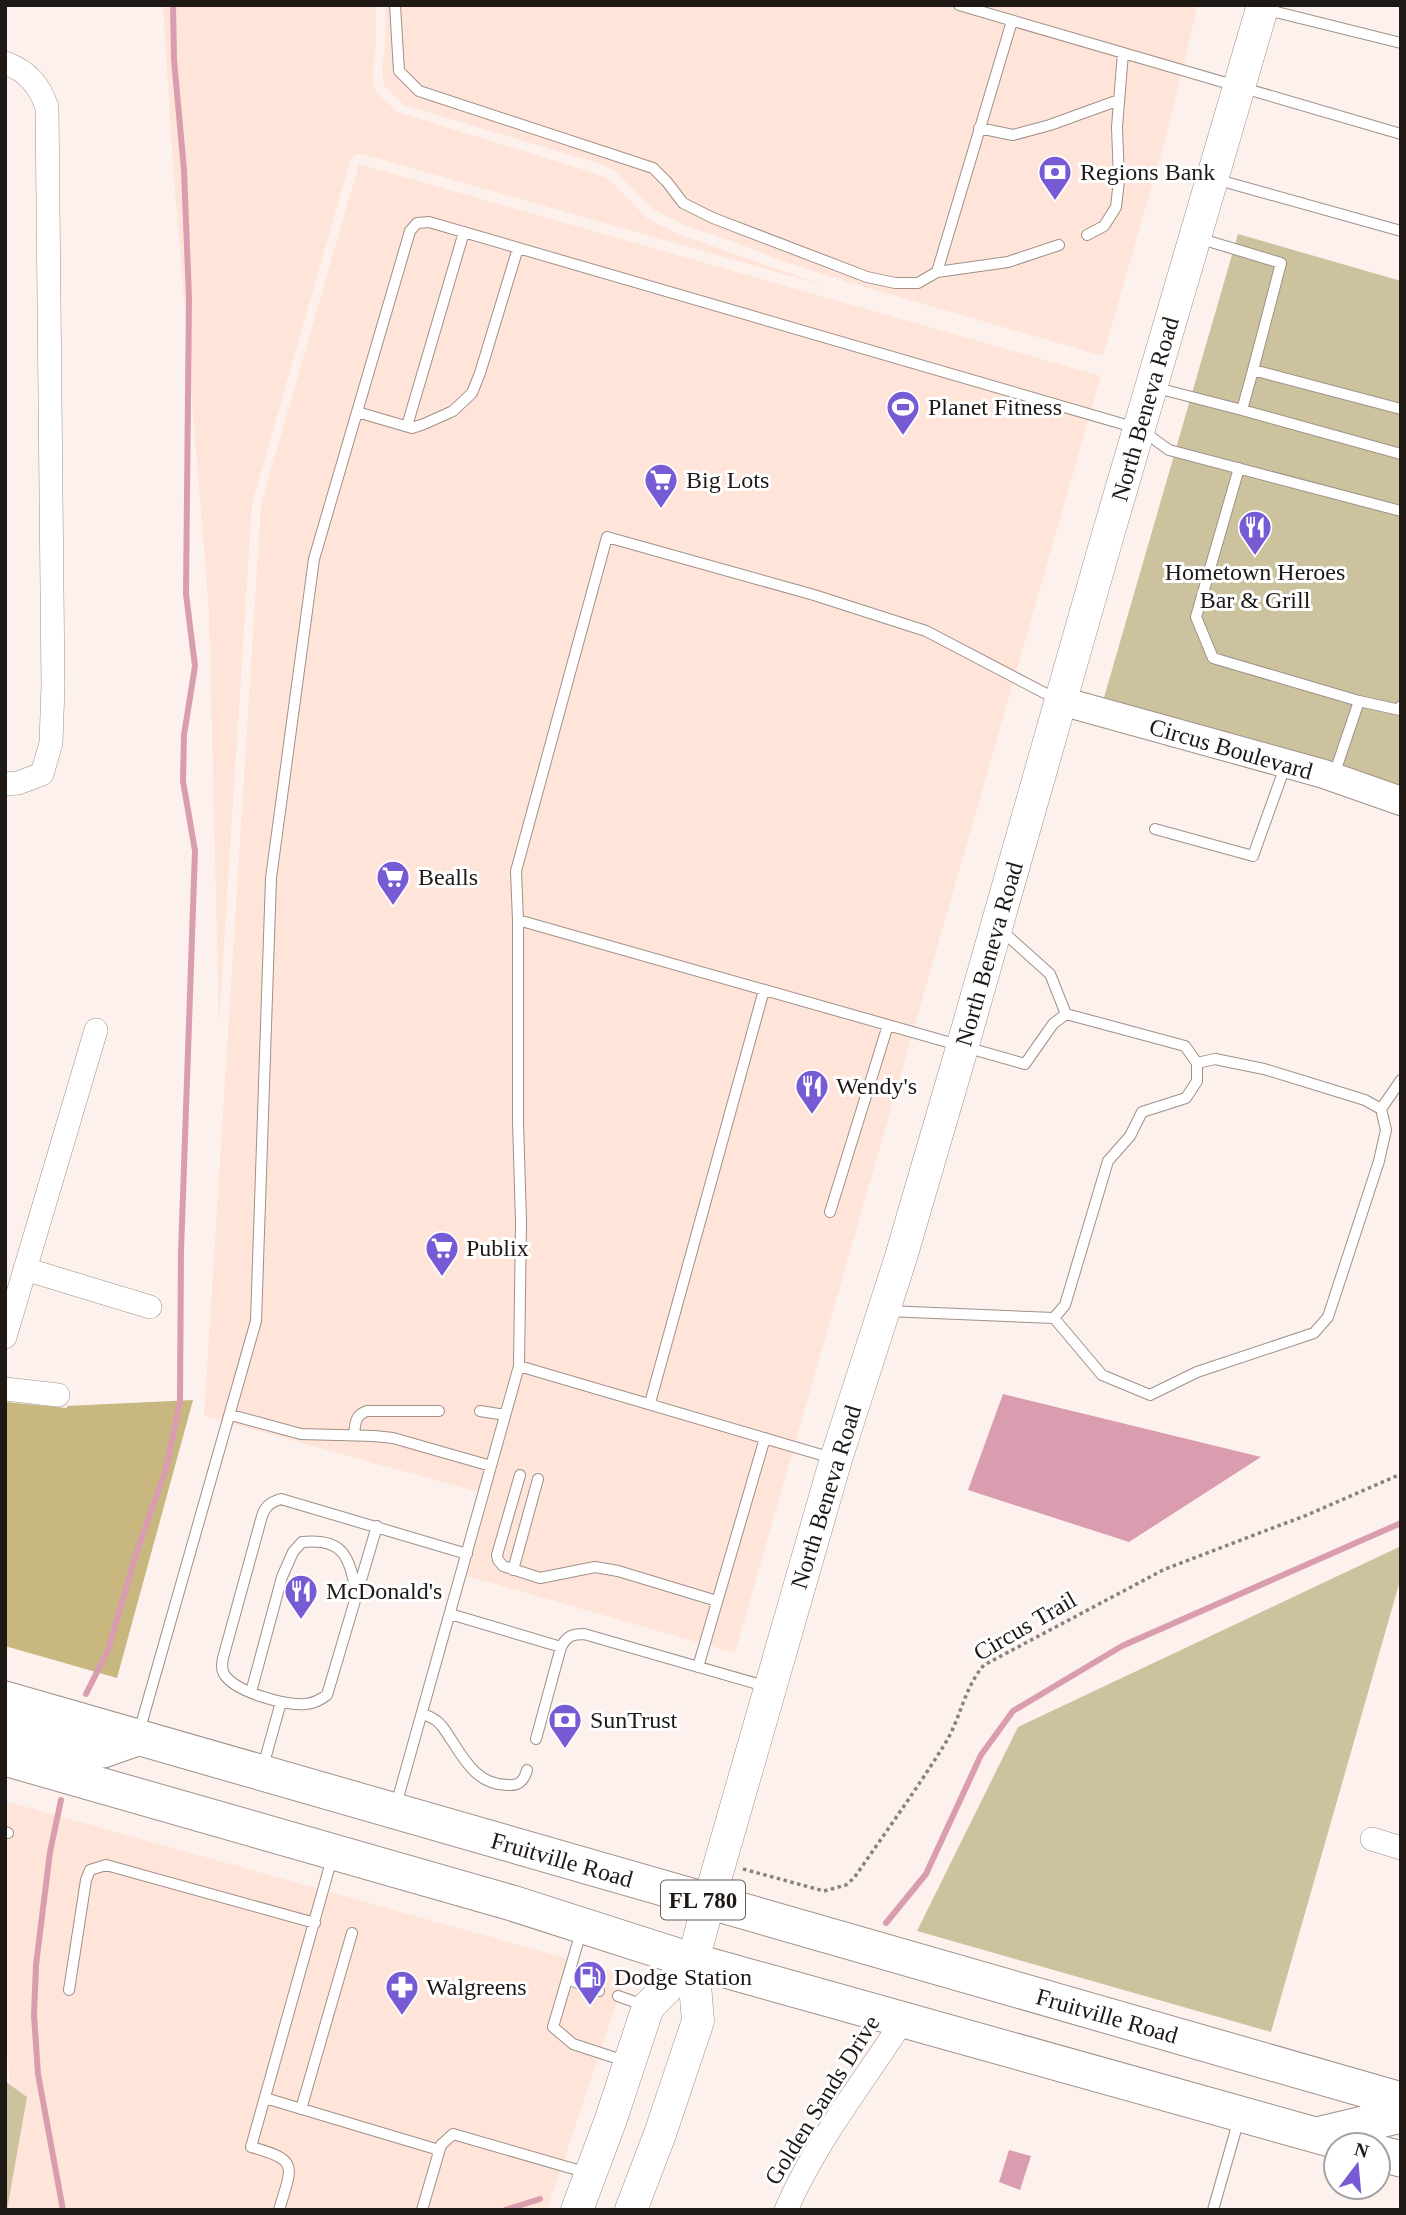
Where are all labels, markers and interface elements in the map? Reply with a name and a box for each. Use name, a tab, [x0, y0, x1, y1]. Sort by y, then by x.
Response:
bank icon: Regions Bank	[1036, 153, 1074, 202]
place label: Regions Bank	[1080, 159, 1215, 185]
street label: North Beneva Road	[1106, 314, 1184, 504]
sports icon: Planet Fitness	[884, 388, 922, 437]
place label: Planet Fitness	[928, 394, 1062, 420]
supermarket icon: Big Lots	[642, 461, 680, 510]
place label: Big Lots	[686, 467, 769, 493]
restaurant icon: Hometown Heroes Bar & Grill	[1236, 508, 1274, 557]
place label: Hometown Heroes Bar & Grill	[1165, 559, 1345, 613]
street label: Circus Boulevard	[1146, 713, 1316, 785]
supermarket icon: Bealls	[374, 858, 412, 907]
street label: North Beneva Road	[950, 859, 1028, 1049]
place label: Bealls	[418, 864, 478, 890]
restaurant icon: Wendy's	[793, 1067, 831, 1116]
place label: Wendy's	[836, 1073, 917, 1099]
supermarket icon: Publix	[423, 1229, 461, 1278]
place label: Publix	[466, 1235, 529, 1261]
street label: North Beneva Road	[786, 1402, 866, 1592]
restaurant icon: McDonald's	[282, 1572, 320, 1621]
place label: McDonald's	[326, 1578, 442, 1604]
street label: Circus Trail	[969, 1586, 1081, 1666]
bank icon: SunTrust	[546, 1701, 584, 1750]
place label: SunTrust	[590, 1707, 677, 1733]
street label: Fruitville Road	[488, 1827, 636, 1893]
road number: FL 780	[661, 1881, 745, 1920]
fuel station icon: Dodge Station	[571, 1958, 609, 2007]
place label: Dodge Station	[614, 1964, 752, 1990]
pharmacy icon: Walgreens	[383, 1968, 421, 2017]
place label: Walgreens	[426, 1974, 527, 2000]
street label: Fruitville Road	[1033, 1983, 1181, 2049]
street label: Golden Sands Drive	[759, 2011, 885, 2189]
north arrow	[1322, 2131, 1392, 2201]
text: N	[1352, 2138, 1371, 2162]

